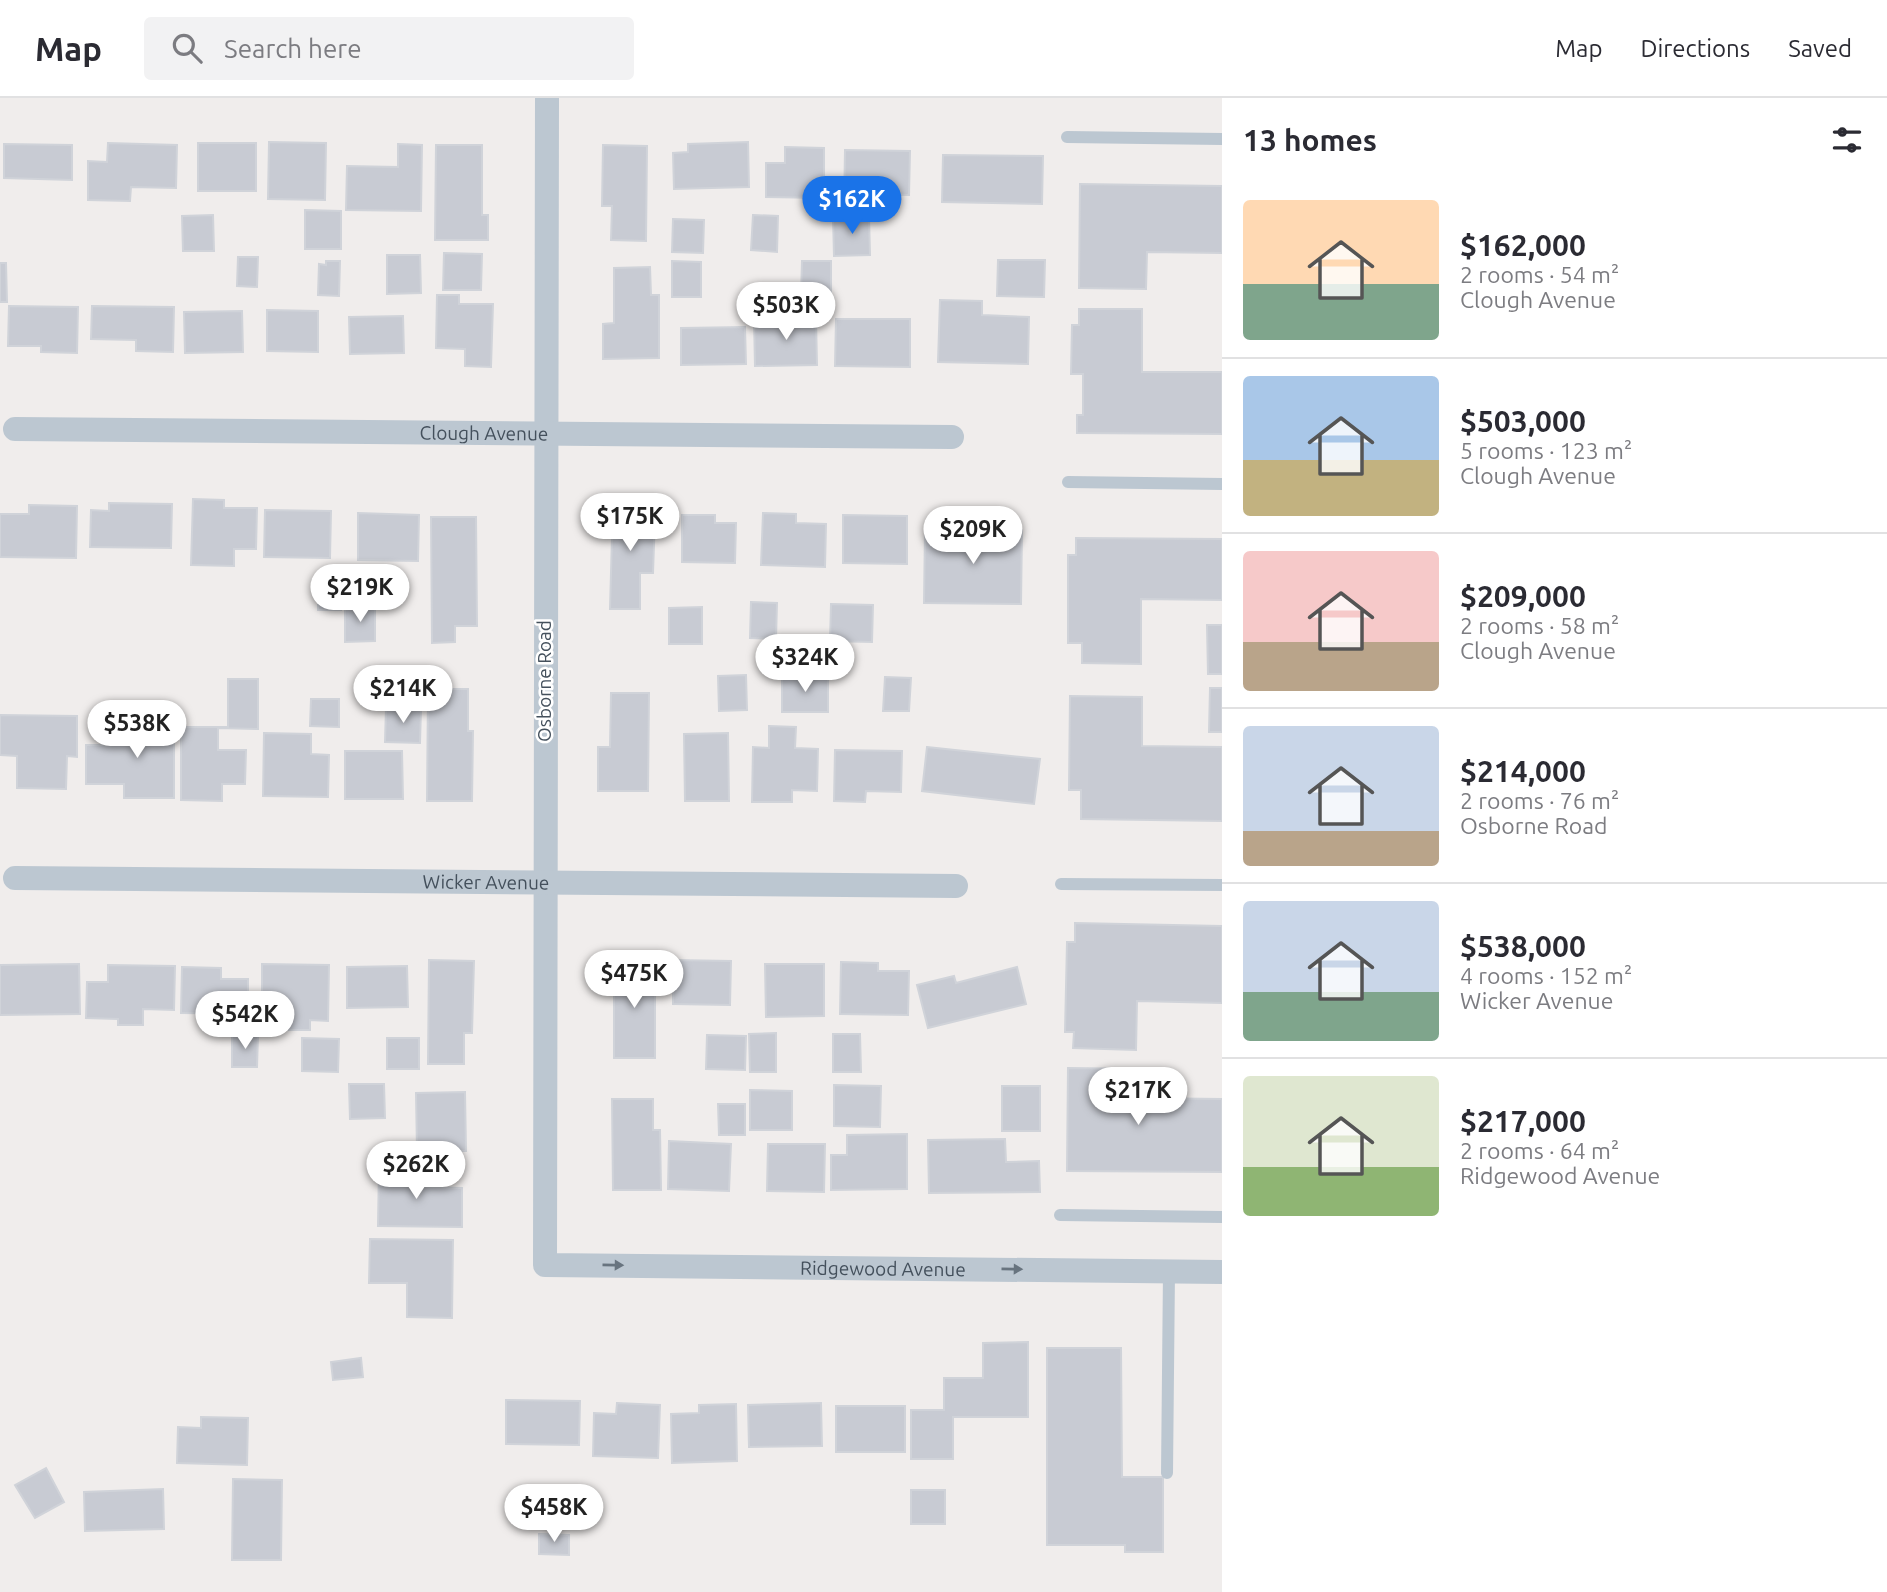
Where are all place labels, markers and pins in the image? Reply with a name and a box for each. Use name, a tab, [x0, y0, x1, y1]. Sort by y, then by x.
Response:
pin: $162K	[803, 176, 901, 236]
pin: $503K	[737, 282, 835, 342]
pin: $175K	[581, 494, 679, 553]
pin: $209K	[924, 506, 1022, 566]
pin: $219K	[311, 564, 409, 624]
pin: $324K	[756, 634, 854, 694]
pin: $214K	[354, 666, 452, 725]
pin: $538K	[88, 700, 186, 760]
pin: $475K	[585, 950, 683, 1010]
pin: $542K	[196, 992, 294, 1051]
pin: $217K	[1089, 1068, 1187, 1127]
pin: $262K	[367, 1142, 465, 1201]
pin: $458K	[505, 1484, 603, 1544]

